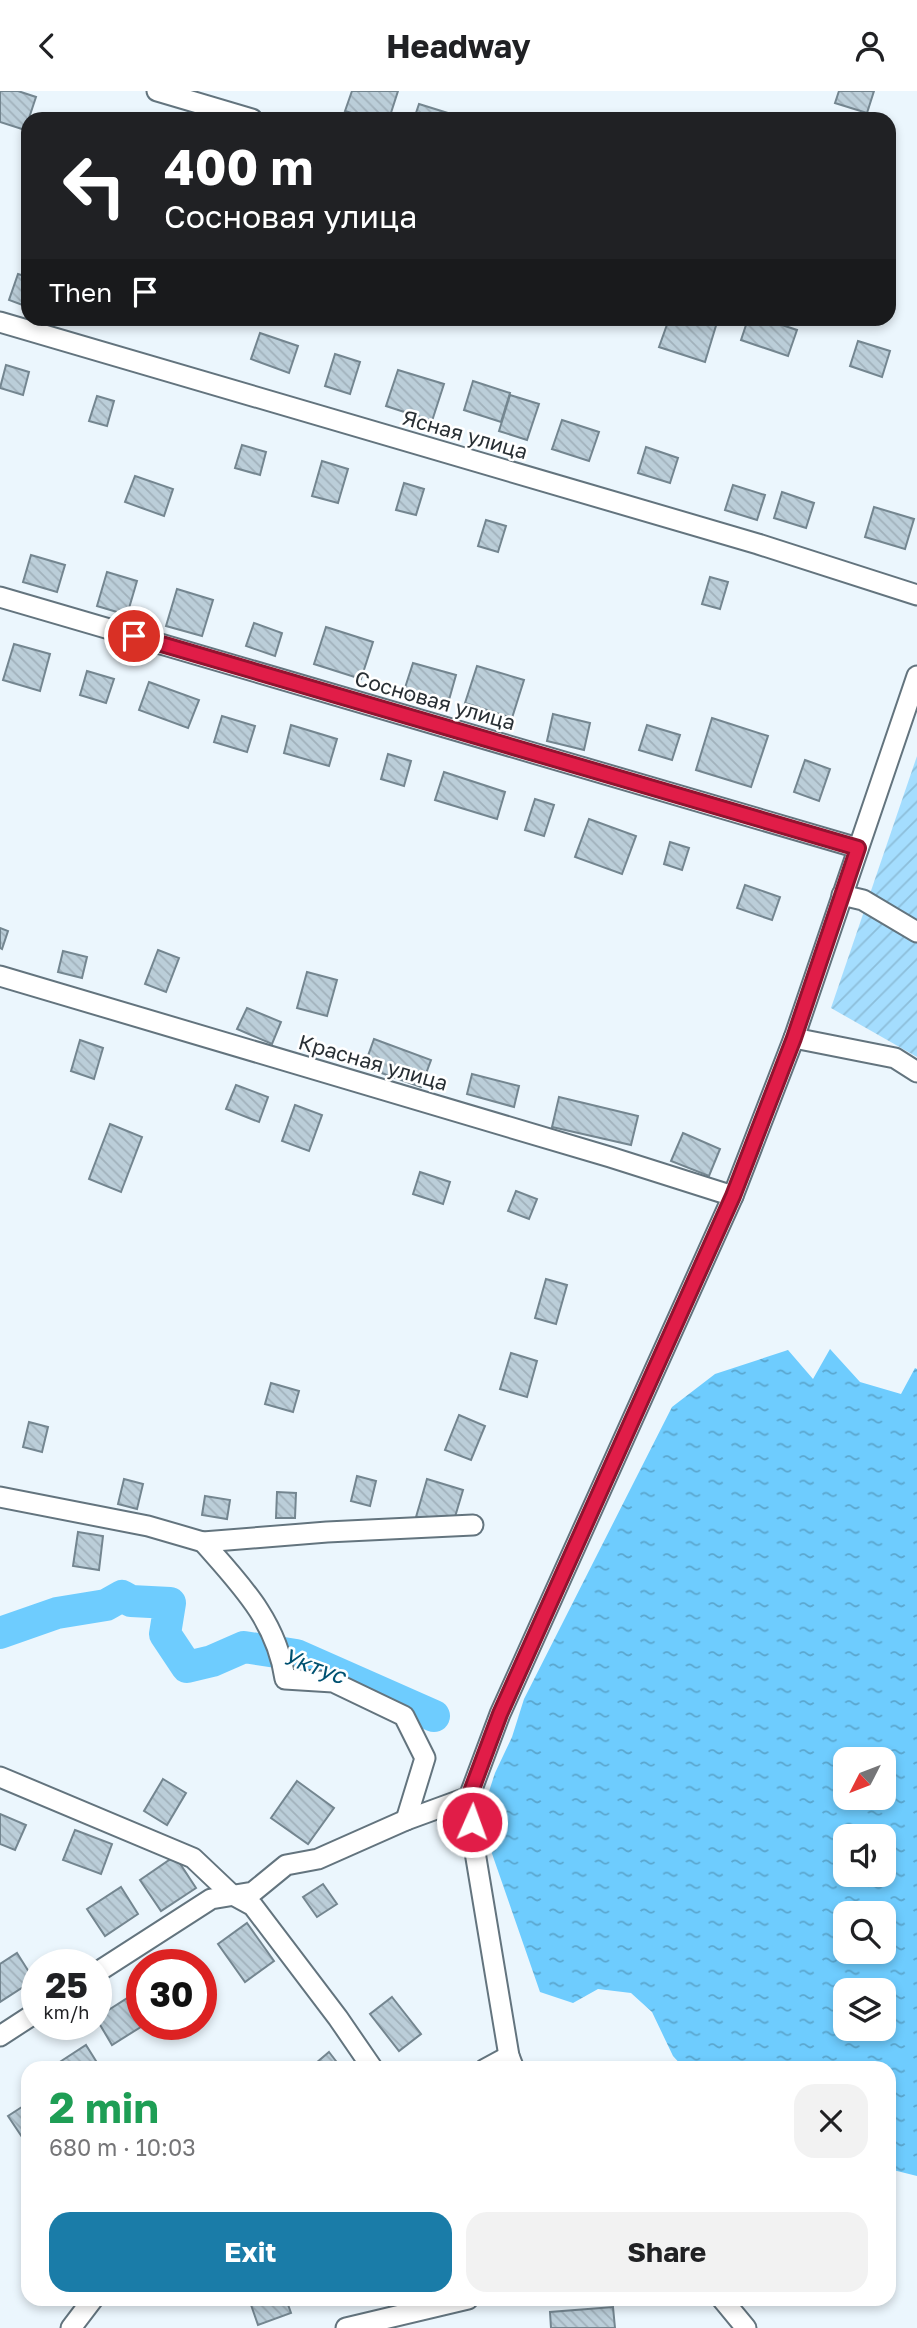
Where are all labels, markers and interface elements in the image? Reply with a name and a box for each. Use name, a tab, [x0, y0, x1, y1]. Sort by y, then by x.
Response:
icon: back	[28, 27, 66, 65]
text: Headway	[386, 27, 531, 65]
icon: person	[851, 27, 889, 65]
text: 400 m	[164, 137, 313, 196]
icon: left	[49, 140, 140, 231]
text: Сосновая улица	[164, 197, 417, 235]
icon: arrive	[126, 273, 164, 311]
text: Then	[49, 277, 112, 308]
street label: Ясная улица	[400, 404, 531, 464]
pin	[104, 606, 164, 666]
icon: arrive	[115, 617, 153, 655]
street label: Сосновая улица	[352, 665, 519, 735]
street label: Красная улица	[296, 1028, 451, 1096]
water label: Уктус	[279, 1641, 351, 1690]
north arrow	[833, 1747, 896, 1809]
map controls	[833, 1747, 896, 2041]
position arrow	[435, 1785, 509, 1859]
button: sound	[833, 1824, 896, 1887]
button: search	[833, 1901, 896, 1964]
speed limit sign: 30	[126, 1949, 217, 2040]
text: 25	[45, 1964, 88, 2006]
button: layers	[833, 1978, 896, 2041]
text: km/h	[44, 2001, 89, 2023]
text: 2 min	[49, 2082, 159, 2132]
button: close	[794, 2084, 868, 2158]
text: 680 m · 10:03	[49, 2133, 196, 2161]
button: Exit	[49, 2212, 452, 2292]
button: Share	[466, 2212, 868, 2292]

